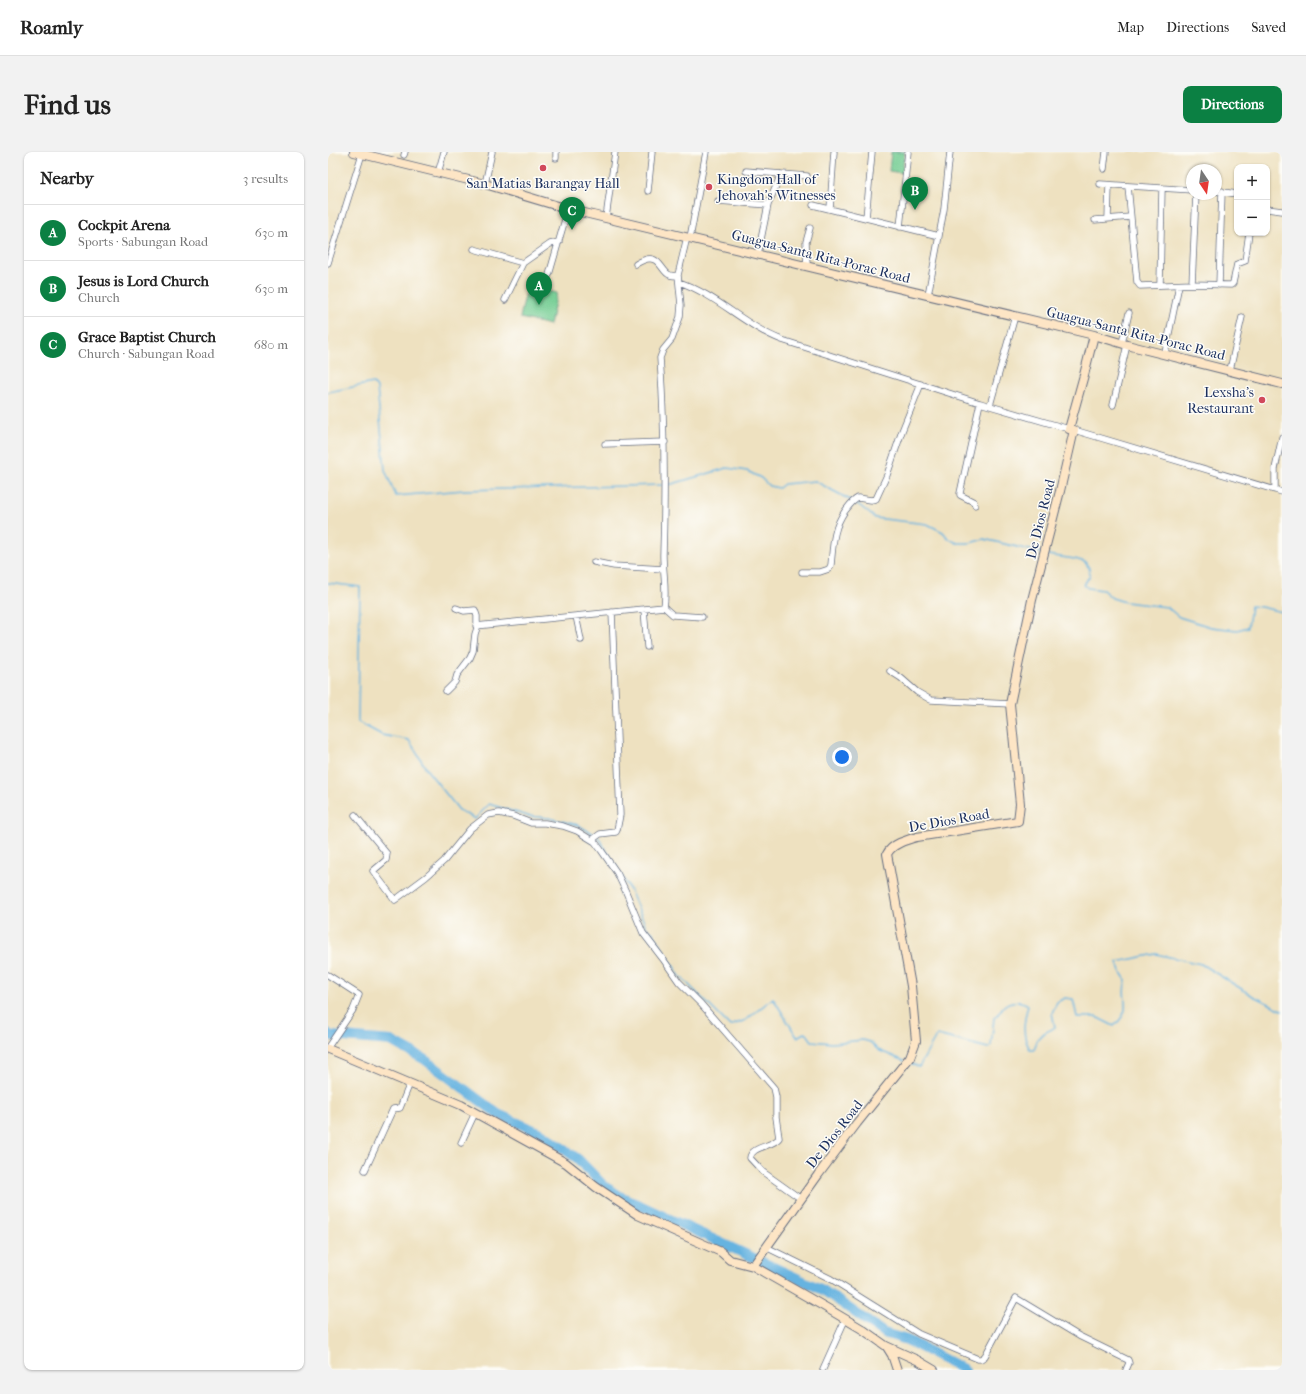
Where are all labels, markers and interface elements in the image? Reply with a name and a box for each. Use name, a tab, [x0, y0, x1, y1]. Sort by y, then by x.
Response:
text: Roamly	[20, 17, 83, 39]
text: Map	[1117, 19, 1144, 36]
text: Directions	[1166, 19, 1229, 36]
text: Saved	[1251, 19, 1286, 36]
button: Directions	[1183, 86, 1282, 123]
text: Find us	[24, 88, 111, 121]
marker: San Matias Barangay Hall	[538, 163, 548, 173]
north arrow	[1186, 164, 1222, 200]
map controls	[1234, 164, 1270, 236]
button: +	[1234, 164, 1270, 200]
text: Nearby	[40, 168, 94, 188]
text: 3 results	[243, 171, 288, 186]
place label: Kingdom Hall of Jehovah's Witnesses	[716, 171, 836, 204]
place label: San Matias Barangay Hall	[466, 175, 620, 192]
pin: B	[902, 177, 928, 210]
marker: Kingdom Hall of Jehovah's Witnesses	[704, 182, 714, 192]
pin: C	[559, 197, 585, 230]
button: −	[1234, 200, 1270, 236]
text: Cockpit Arena	[78, 216, 170, 234]
text: A	[49, 225, 57, 240]
text: 630 m	[255, 225, 288, 240]
street label: Guagua-Santa Rita-Porac Road	[730, 226, 912, 287]
text: Sports · Sabungan Road	[78, 234, 208, 249]
text: Jesus is Lord Church	[78, 272, 209, 290]
pin: A	[526, 272, 552, 305]
text: B	[49, 281, 57, 296]
text: 630 m	[255, 281, 288, 296]
text: Church	[78, 290, 120, 305]
street label: Guagua-Santa Rita-Porac Road	[1045, 303, 1227, 364]
text: Grace Baptist Church	[78, 328, 216, 346]
text: C	[49, 337, 57, 352]
text: 680 m	[254, 337, 288, 352]
text: Church · Sabungan Road	[78, 346, 214, 361]
place label: Lexsha's Restaurant	[1187, 384, 1254, 417]
marker: Lexsha's Restaurant	[1257, 395, 1267, 405]
street label: De Dios Road	[1022, 477, 1059, 561]
your location	[832, 747, 852, 767]
street label: De Dios Road	[907, 805, 991, 836]
street label: De Dios Road	[803, 1097, 866, 1172]

